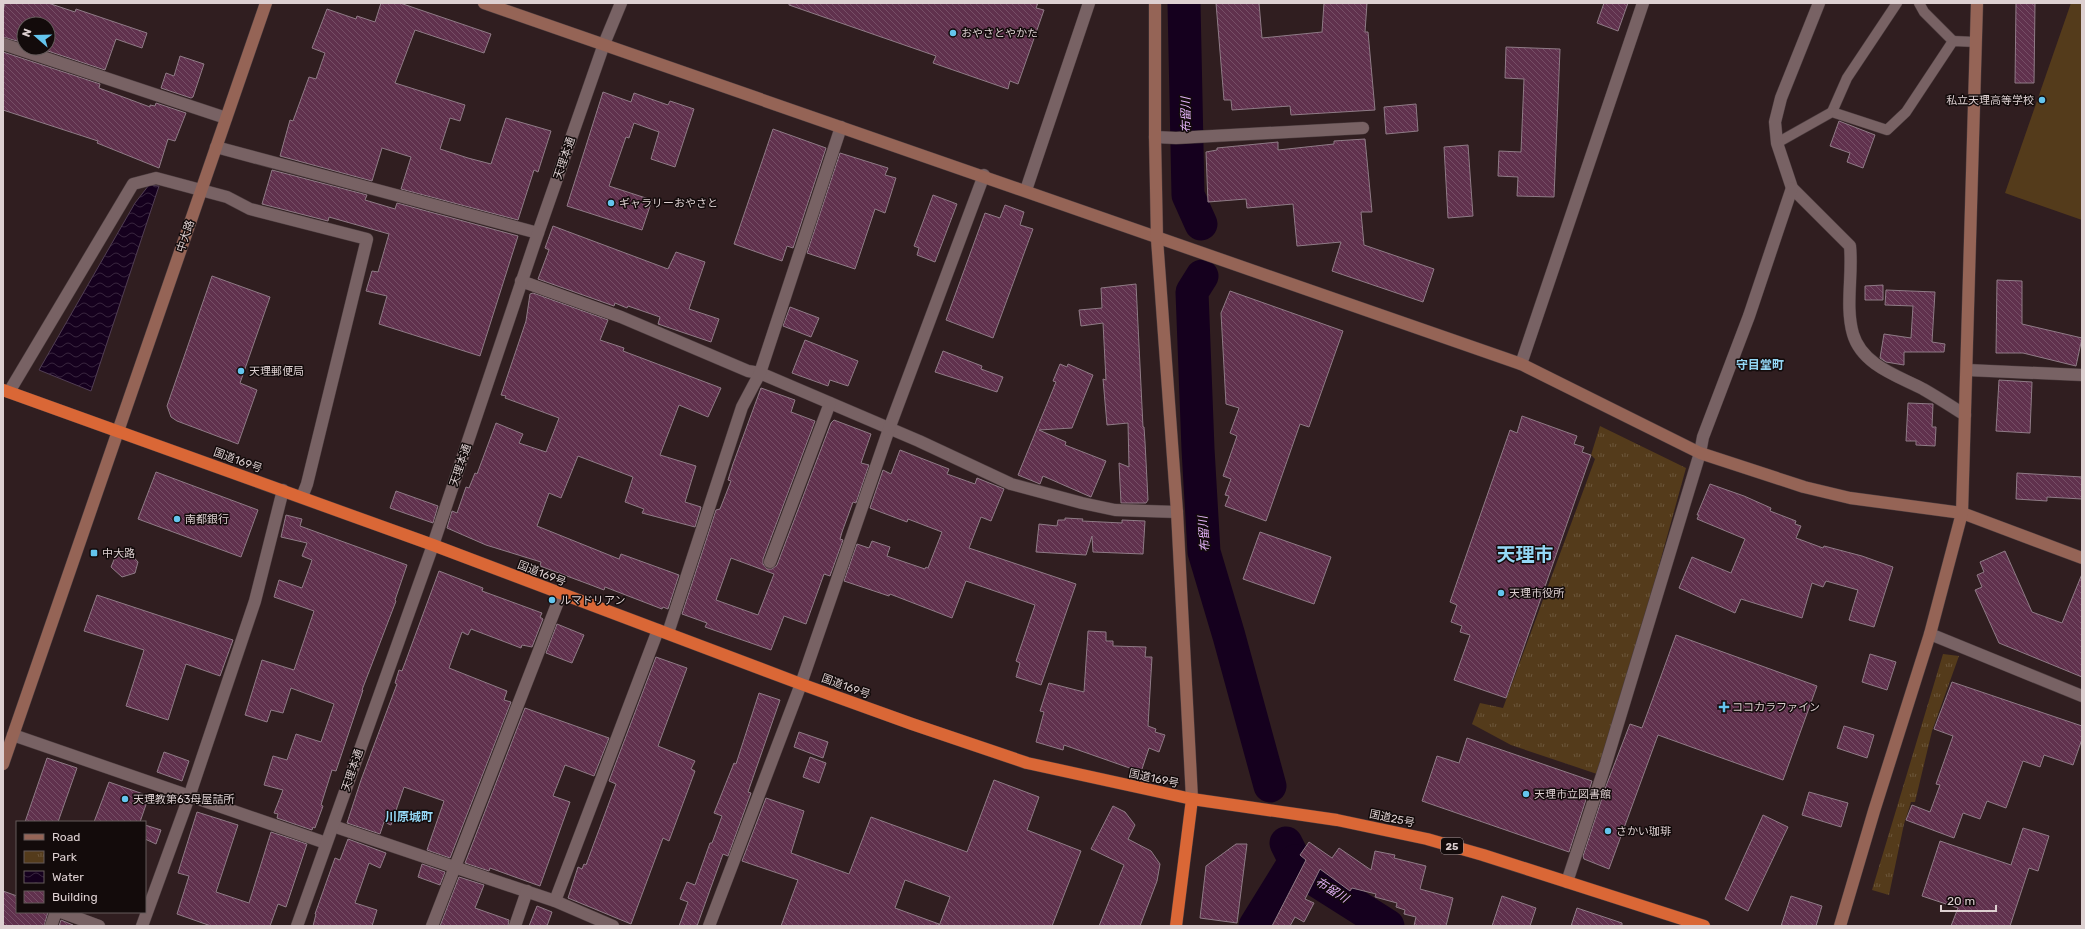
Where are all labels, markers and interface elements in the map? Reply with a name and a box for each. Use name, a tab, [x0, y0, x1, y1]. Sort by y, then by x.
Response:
north arrow	[16, 16, 56, 56]
text: N	[20, 27, 35, 39]
place label: おやさとやかた	[961, 27, 1038, 40]
marker: おやさとやかた	[948, 28, 958, 38]
place label: 私立天理高等学校	[1946, 94, 2034, 107]
water label: 布留川	[1179, 95, 1193, 133]
marker: 私立天理高等学校	[2037, 95, 2047, 105]
street label: 天理本通	[551, 135, 578, 181]
place label: ギャラリーおやさと	[619, 197, 718, 210]
marker: ギャラリーおやさと	[606, 198, 616, 208]
street label: 中大路	[174, 218, 197, 254]
district label: 守目堂町	[1736, 358, 1784, 372]
place label: 天理郵便局	[249, 365, 304, 378]
marker: 天理郵便局	[236, 366, 246, 376]
street label: 天理本通	[447, 442, 474, 488]
street label: 国道169号	[212, 446, 264, 475]
place label: 南都銀行	[185, 513, 229, 526]
marker: 南都銀行	[172, 514, 182, 524]
water label: 布留川	[1196, 514, 1212, 552]
district label: 天理市	[1496, 543, 1554, 566]
place label: 中大路	[102, 547, 135, 560]
marker: 中大路	[89, 548, 99, 558]
street label: 国道169号	[516, 558, 568, 589]
place label: 天理市役所	[1509, 587, 1565, 600]
marker: 天理市役所	[1496, 588, 1506, 598]
place label: ルマドリアン	[560, 594, 626, 607]
marker: ルマドリアン	[547, 595, 557, 605]
street label: 国道169号	[820, 672, 872, 701]
place label: ココカラファイン	[1732, 701, 1820, 714]
marker: ココカラファイン	[1719, 702, 1729, 712]
street label: 天理本通	[339, 747, 366, 793]
street label: 国道169号	[1128, 767, 1180, 790]
place label: 天理市立図書館	[1534, 788, 1611, 801]
marker: 天理市立図書館	[1521, 789, 1531, 799]
place label: 天理教第63母屋詰所	[133, 793, 235, 806]
marker: 天理教第63母屋詰所	[120, 794, 130, 804]
street label: 国道25号	[1368, 807, 1416, 830]
district label: 川原城町	[385, 810, 433, 824]
legend	[16, 821, 146, 913]
place label: さかい珈琲	[1616, 825, 1671, 838]
marker: さかい珈琲	[1603, 826, 1613, 836]
text: Road	[52, 830, 80, 844]
road number: 25	[1441, 838, 1463, 854]
text: Park	[52, 850, 78, 864]
text: Water	[52, 870, 84, 884]
water label: 布留川	[1313, 875, 1353, 907]
scale bar	[1941, 887, 1996, 913]
text: Building	[52, 890, 98, 904]
text: 20 m	[1947, 894, 1975, 908]

